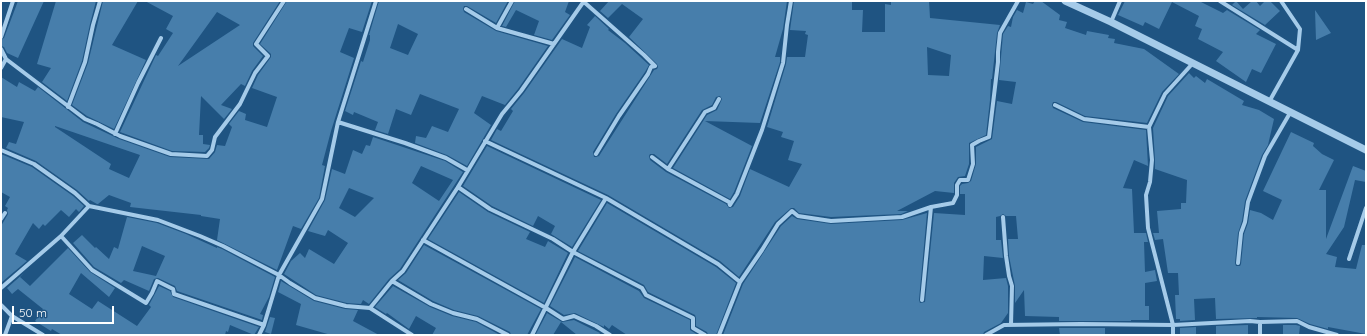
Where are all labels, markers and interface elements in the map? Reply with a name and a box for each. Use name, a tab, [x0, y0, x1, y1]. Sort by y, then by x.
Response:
scale bar	[14, 298, 116, 324]
text: 50 m	[19, 305, 47, 320]

